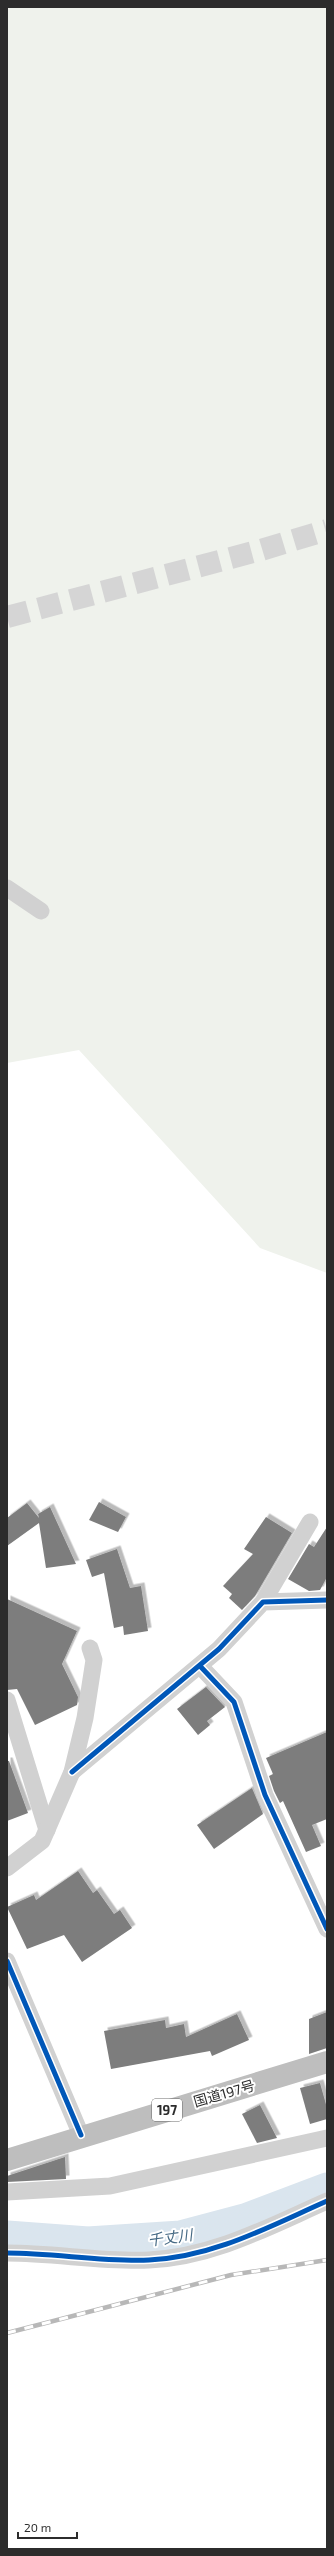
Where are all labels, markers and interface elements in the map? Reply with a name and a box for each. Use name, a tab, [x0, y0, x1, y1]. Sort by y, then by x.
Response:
street label: 国道197号	[191, 2076, 257, 2110]
road number: 197	[152, 2099, 182, 2121]
water label: 千丈川	[146, 2225, 196, 2249]
scale bar	[18, 2514, 77, 2540]
text: 20 m	[24, 2520, 51, 2534]

